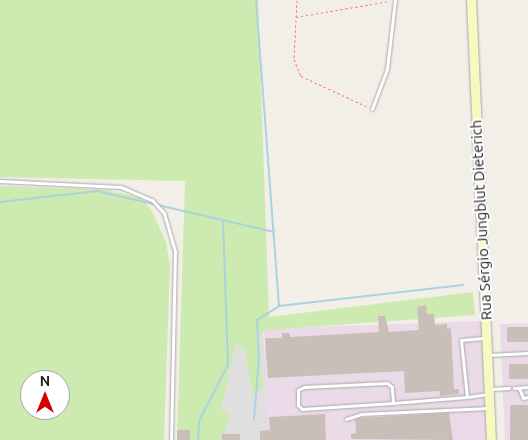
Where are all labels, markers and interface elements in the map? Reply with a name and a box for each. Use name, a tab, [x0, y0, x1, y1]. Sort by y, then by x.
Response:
street label: Rua Sérgio Jungblut Dieterich	[467, 119, 495, 321]
north arrow	[20, 370, 70, 420]
text: N	[40, 373, 50, 389]

